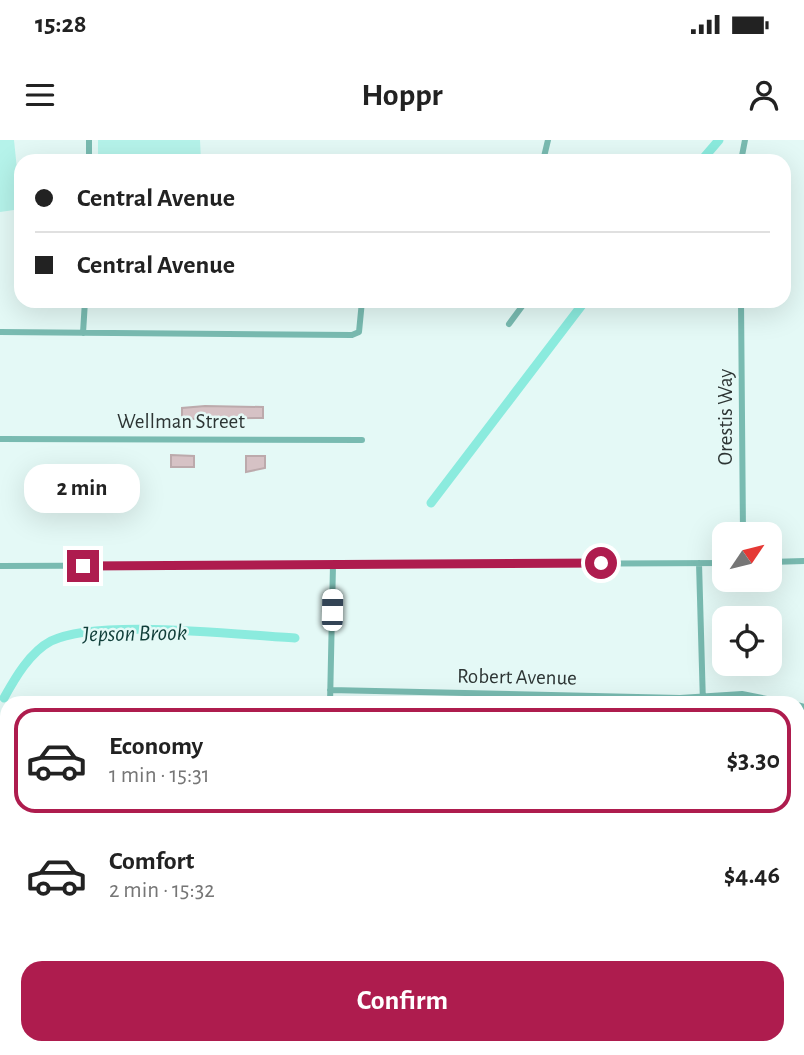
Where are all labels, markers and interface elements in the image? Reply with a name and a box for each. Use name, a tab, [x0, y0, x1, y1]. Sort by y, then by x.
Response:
text: 15:28	[35, 11, 87, 37]
icon: menu	[21, 76, 59, 114]
icon: person	[745, 76, 783, 114]
text: Hoppr	[361, 79, 443, 111]
text: Central Avenue	[77, 185, 235, 211]
text: Central Avenue	[77, 252, 235, 278]
street label: Orestis Way	[715, 369, 736, 465]
street label: Wellman Street	[117, 411, 245, 432]
callout: 2 min	[25, 464, 141, 514]
text: 2 min	[56, 477, 108, 500]
north arrow	[712, 522, 782, 592]
map controls	[712, 522, 782, 676]
route start	[585, 547, 617, 579]
route end	[67, 550, 99, 582]
car	[322, 589, 343, 631]
button: locate	[712, 606, 782, 676]
water label: Jepson Brook	[82, 622, 188, 646]
street label: Robert Avenue	[457, 665, 577, 689]
icon: car	[25, 729, 88, 792]
text: Economy	[109, 733, 203, 759]
text: $3.30	[726, 747, 780, 773]
text: 1 min · 15:31	[109, 764, 210, 787]
icon: car	[25, 844, 88, 907]
text: Comfort	[109, 848, 194, 874]
text: $4.46	[724, 862, 780, 888]
text: 2 min · 15:32	[109, 879, 215, 902]
button: Confirm	[21, 961, 784, 1041]

